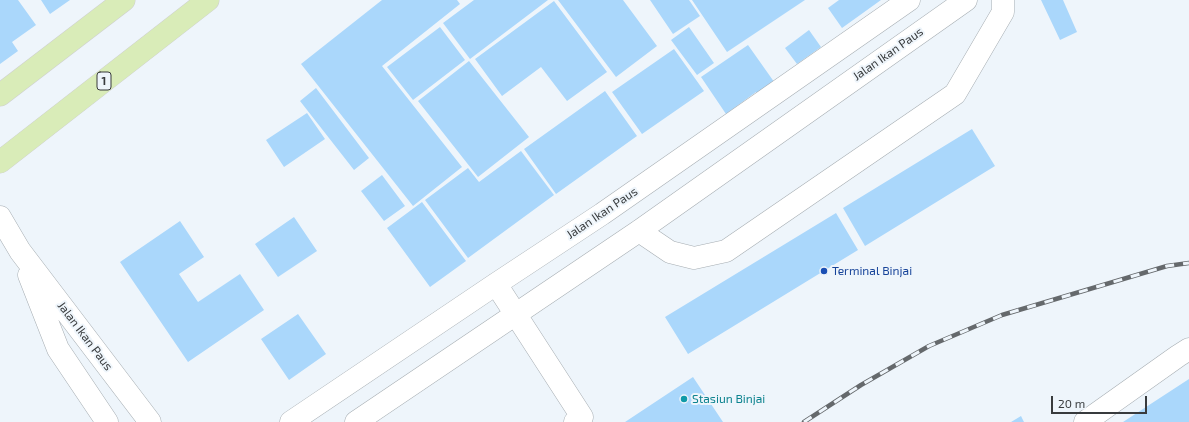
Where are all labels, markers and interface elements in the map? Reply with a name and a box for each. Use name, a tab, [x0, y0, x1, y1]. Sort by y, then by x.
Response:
street label: Jalan Ikan Paus	[850, 24, 926, 84]
road number: 1	[97, 72, 111, 90]
street label: Jalan Ikan Paus	[564, 184, 640, 242]
place label: Terminal Binjai	[832, 264, 912, 278]
marker: Terminal Binjai	[819, 266, 829, 276]
street label: Jalan Ikan Paus	[54, 299, 116, 373]
scale bar	[1053, 388, 1149, 414]
place label: Stasiun Binjai	[692, 392, 765, 406]
marker: Stasiun Binjai	[679, 394, 689, 404]
text: 20 m	[1058, 396, 1085, 410]

